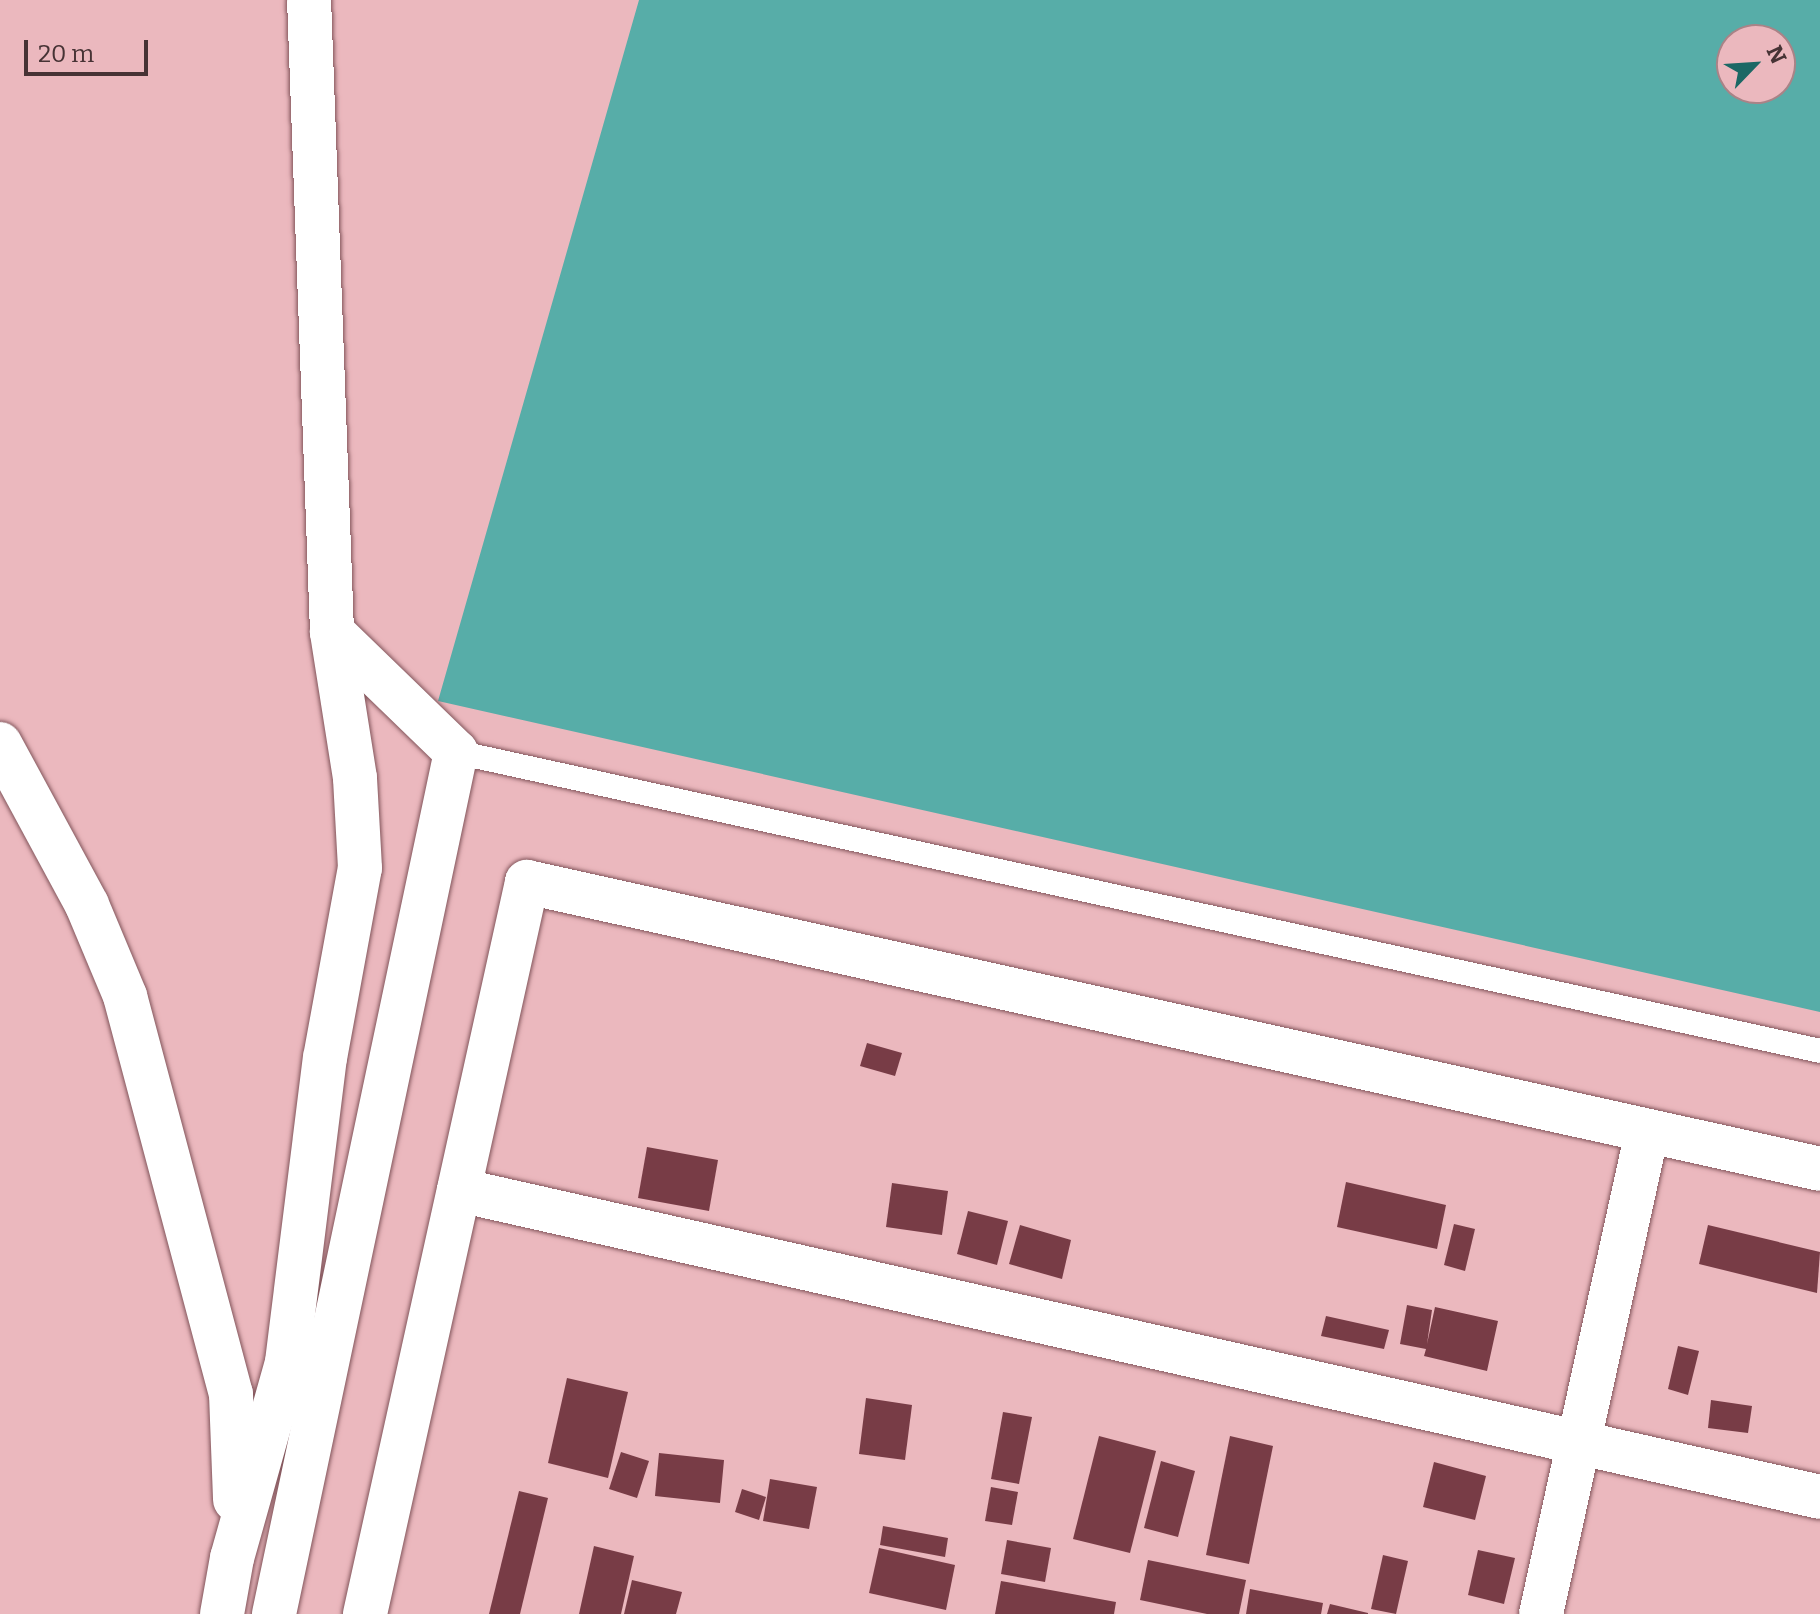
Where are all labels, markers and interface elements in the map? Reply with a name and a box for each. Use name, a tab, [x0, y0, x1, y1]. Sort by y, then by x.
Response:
scale bar	[28, 24, 152, 74]
north arrow	[1716, 24, 1796, 104]
text: 20 m	[38, 40, 94, 68]
text: N	[1761, 41, 1792, 68]

